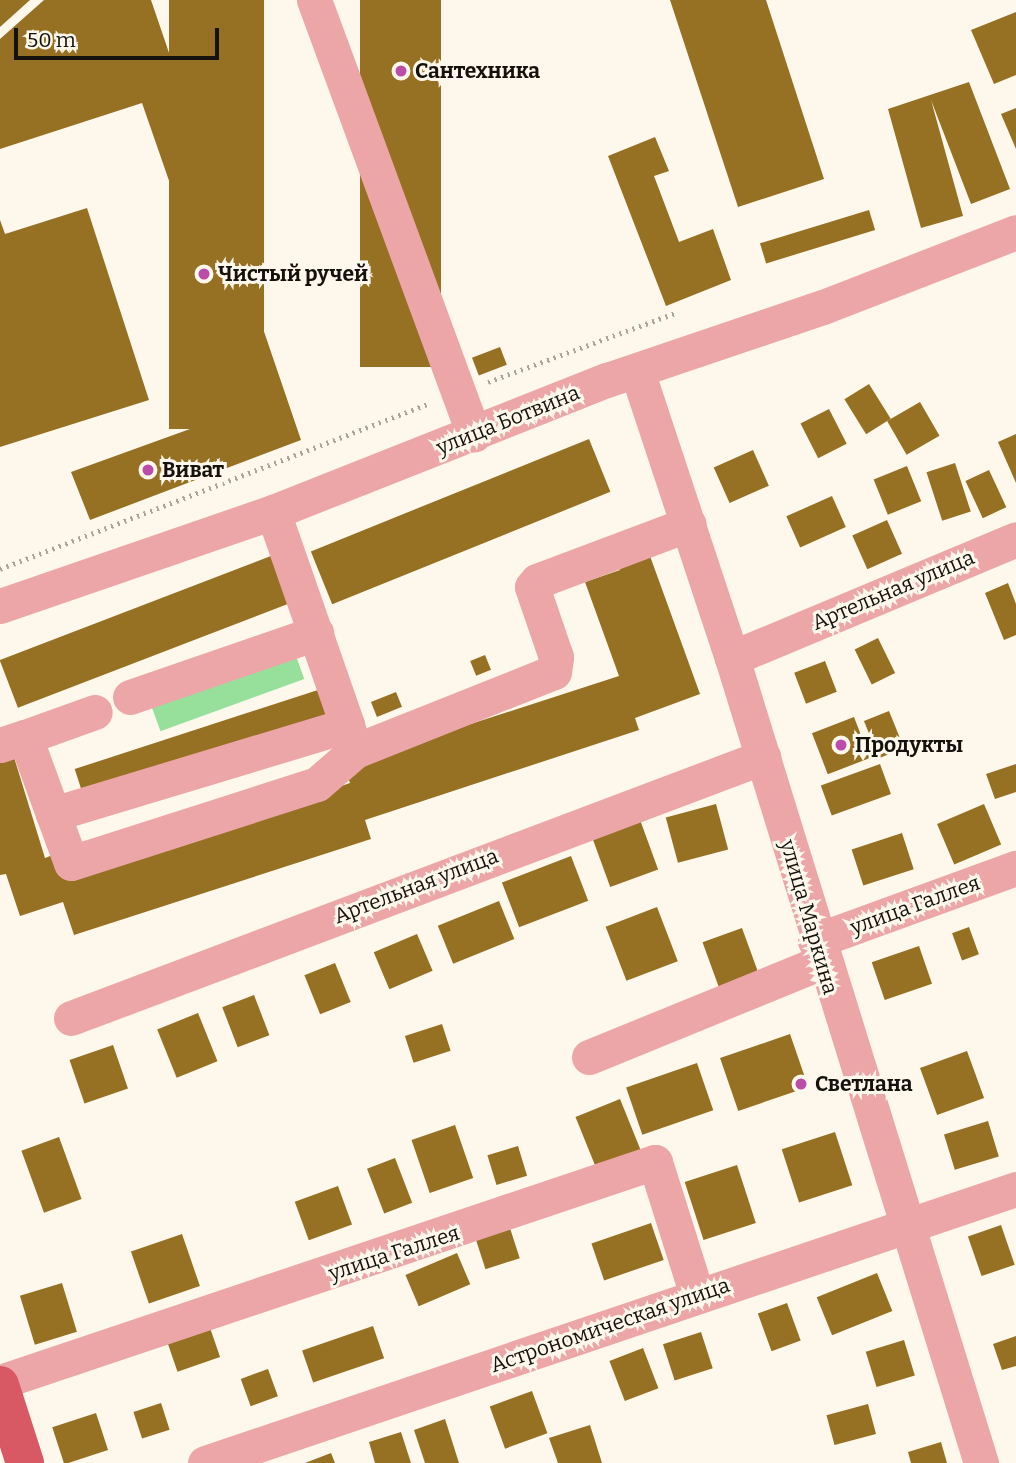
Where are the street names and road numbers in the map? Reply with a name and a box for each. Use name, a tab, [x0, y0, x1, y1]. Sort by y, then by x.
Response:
street label: улица Ботвина	[433, 380, 583, 460]
street label: Артельная улица	[808, 544, 978, 636]
street label: улица Маркина	[775, 837, 843, 997]
street label: Артельная улица	[330, 843, 502, 929]
street label: улица Галлея	[847, 870, 983, 940]
street label: улица Галлея	[325, 1220, 463, 1286]
street label: Астрономическая улица	[487, 1272, 733, 1378]

